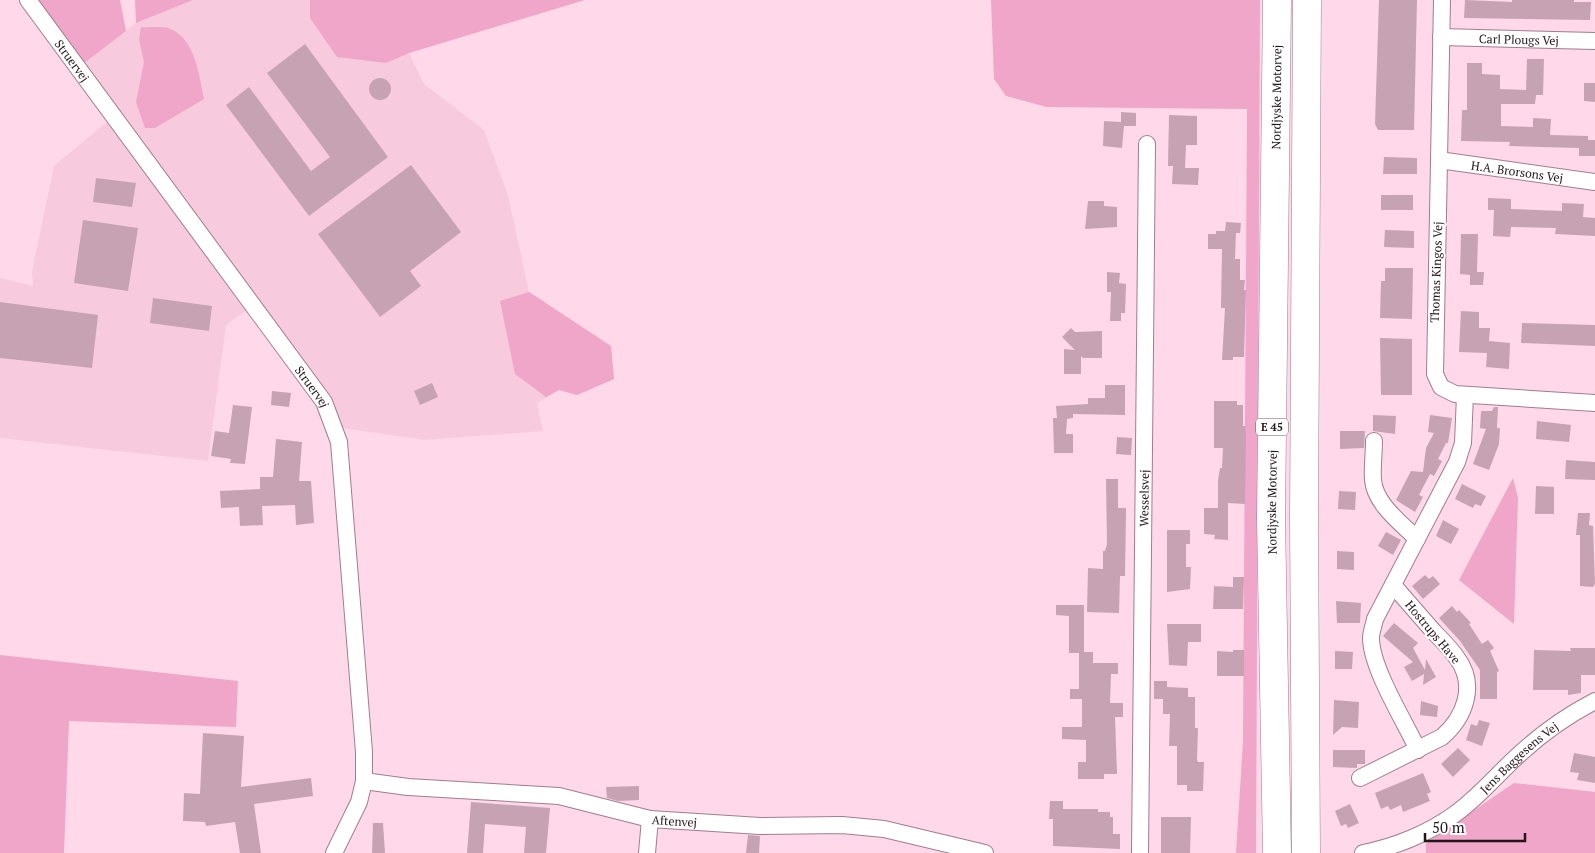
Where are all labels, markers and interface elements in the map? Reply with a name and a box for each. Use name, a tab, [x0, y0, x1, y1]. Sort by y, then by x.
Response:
street label: Carl Plougs Vej	[1479, 30, 1559, 48]
street label: Struervej	[52, 36, 93, 84]
street label: Nordjyske Motorvej	[1268, 45, 1284, 150]
street label: H.A. Brorsons Vej	[1470, 157, 1564, 185]
street label: Thomas Kingos Vej	[1427, 221, 1445, 323]
street label: Struervej	[292, 362, 333, 409]
road number: E 45	[1256, 418, 1288, 436]
street label: Nordjyske Motorvej	[1263, 450, 1279, 555]
street label: Wesselsvej	[1136, 469, 1151, 527]
street label: Hostrups Have	[1402, 597, 1464, 667]
street label: Jens Baggesens Vej	[1476, 718, 1561, 797]
scale bar	[1425, 810, 1525, 842]
street label: Aftenvej	[651, 812, 697, 829]
text: 50 m	[1432, 817, 1465, 837]

